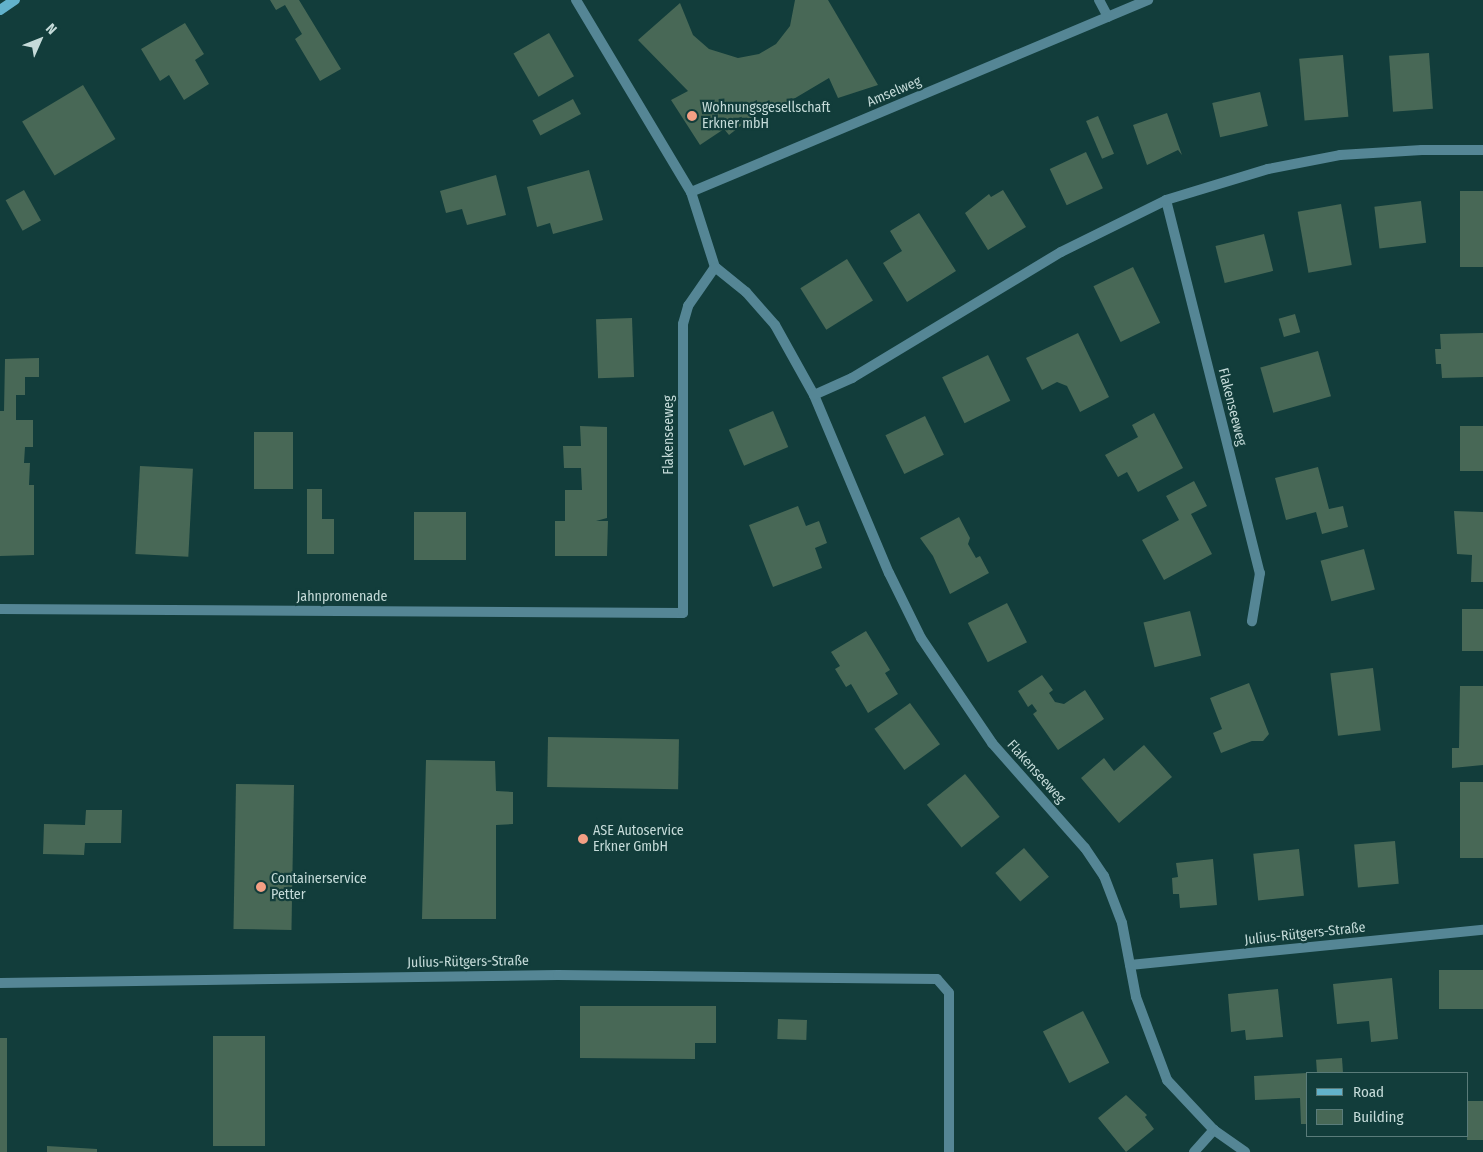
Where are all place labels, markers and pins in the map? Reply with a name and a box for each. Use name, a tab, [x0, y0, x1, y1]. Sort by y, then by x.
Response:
place label: Wohnungsgesellschaft Erkner mbH	[702, 100, 830, 132]
marker: Wohnungsgesellschaft Erkner mbH	[686, 110, 698, 122]
place label: ASE Autoservice Erkner GmbH	[593, 823, 684, 856]
marker: ASE Autoservice Erkner GmbH	[577, 833, 589, 845]
place label: Containerservice Petter	[271, 871, 367, 904]
marker: Containerservice Petter	[255, 881, 267, 893]

